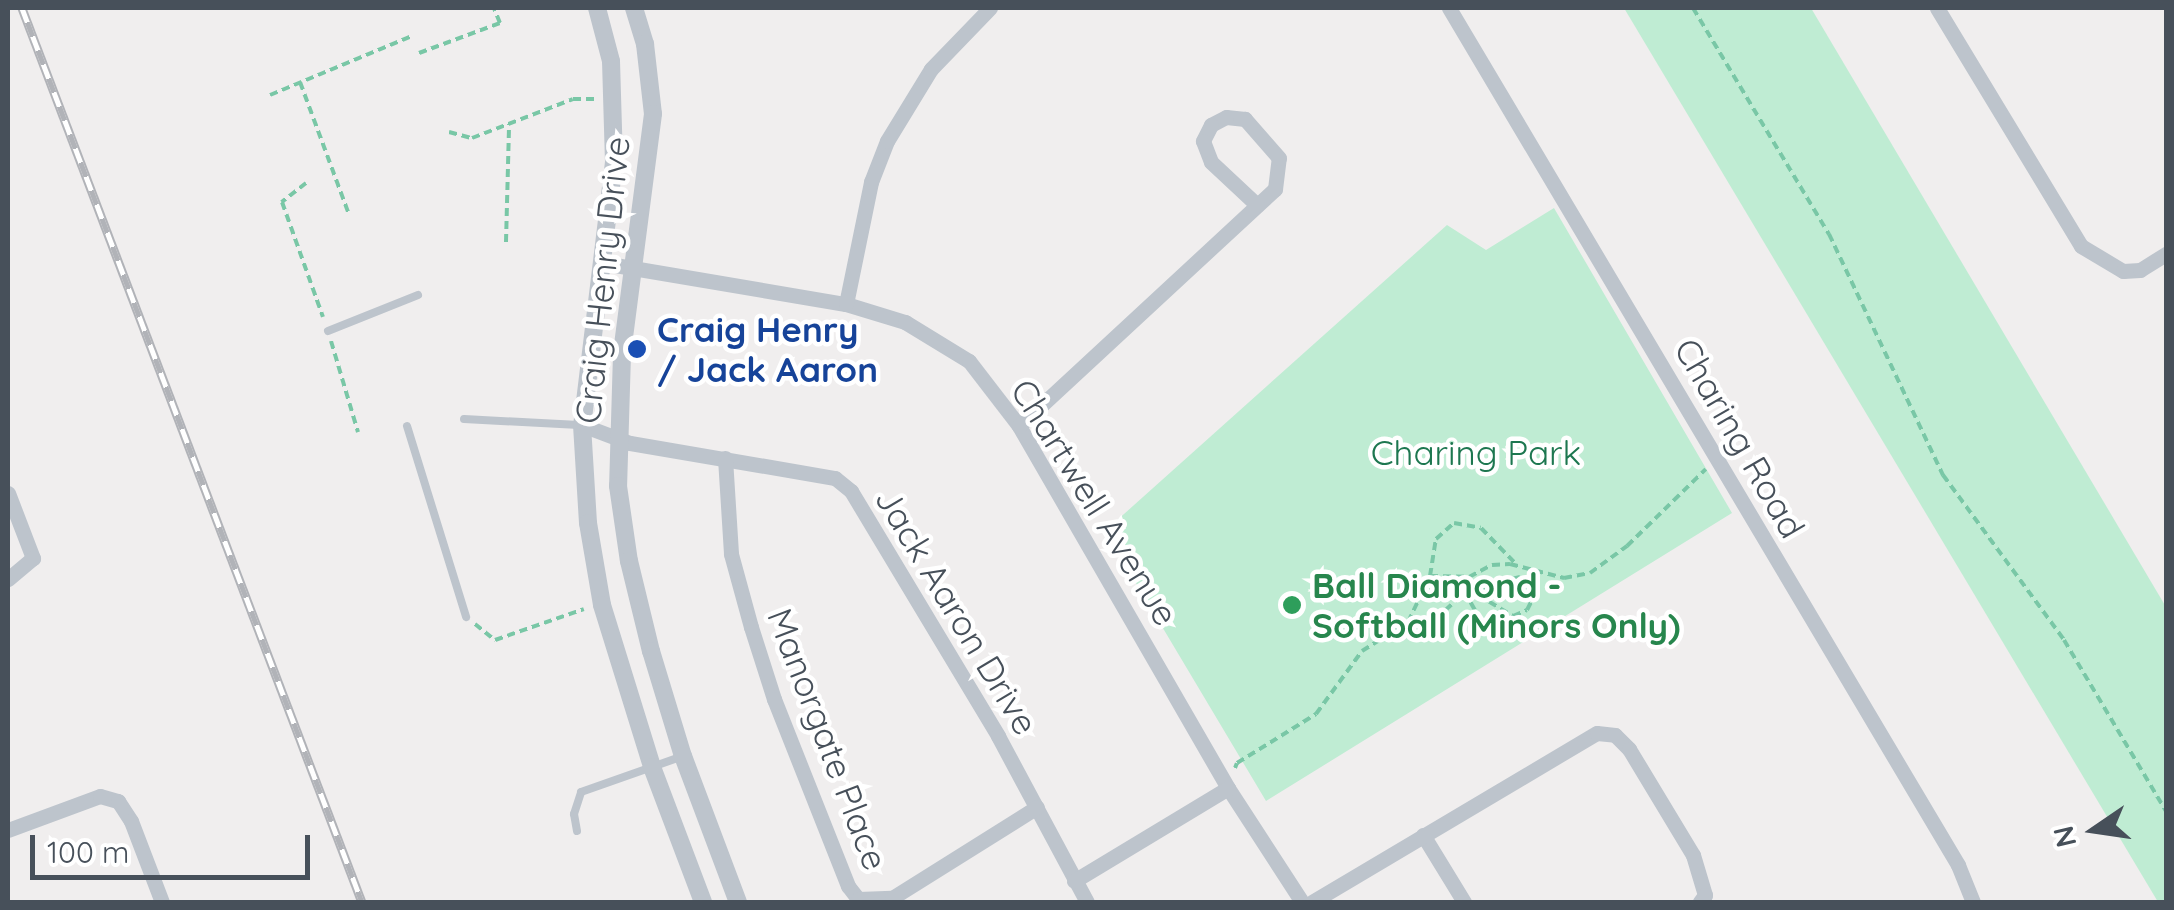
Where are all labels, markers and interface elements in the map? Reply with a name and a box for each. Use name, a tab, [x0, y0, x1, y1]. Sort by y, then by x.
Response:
street label: Craig Henry Drive	[566, 134, 638, 426]
place label: Craig Henry / Jack Aaron	[657, 308, 878, 390]
street label: Charing Road	[1666, 331, 1814, 545]
marker: Craig Henry / Jack Aaron	[626, 338, 648, 360]
street label: Chartwell Avenue	[1002, 371, 1188, 633]
park label: Charing Park	[1371, 431, 1581, 473]
street label: Jack Aaron Drive	[867, 480, 1047, 742]
place label: Ball Diamond - Softball (Minors Only)	[1312, 564, 1680, 646]
marker: Ball Diamond - Softball (Minors Only)	[1281, 594, 1303, 616]
street label: Manorgate Place	[759, 602, 897, 876]
north arrow	[2044, 780, 2144, 880]
scale bar	[35, 815, 315, 877]
text: N	[2045, 823, 2084, 851]
text: 100 m	[47, 833, 129, 871]

